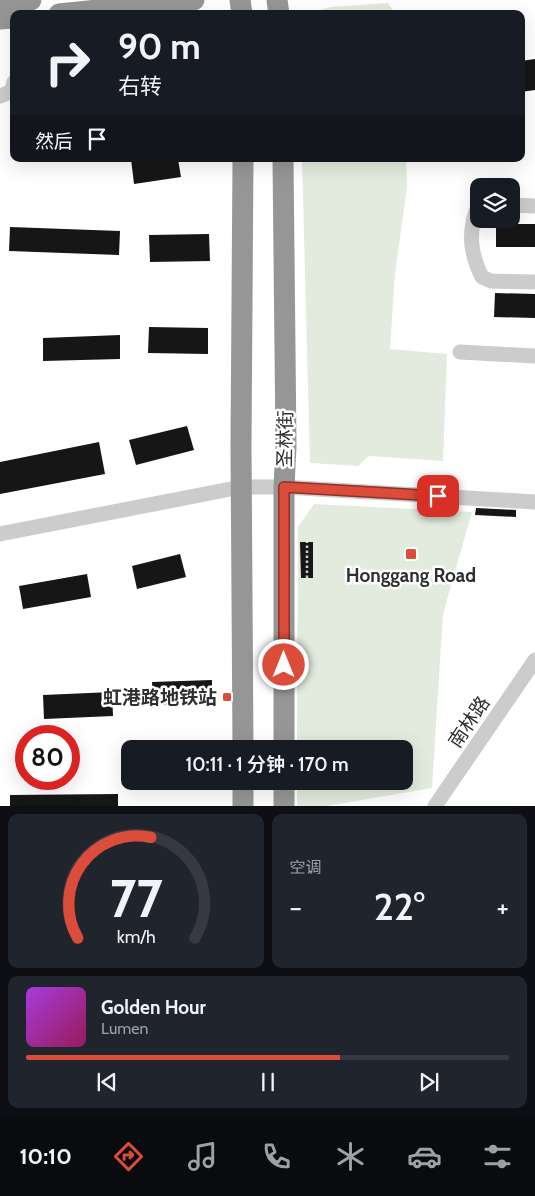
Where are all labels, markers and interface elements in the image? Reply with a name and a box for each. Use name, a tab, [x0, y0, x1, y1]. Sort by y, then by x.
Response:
text: 90 m	[118, 25, 201, 68]
icon: right	[35, 30, 100, 95]
text: 右转	[118, 73, 162, 100]
icon: arrive	[83, 125, 111, 153]
text: 然后	[35, 130, 73, 153]
map controls	[470, 178, 520, 228]
button: layers	[470, 178, 520, 228]
street label: 圣林街	[273, 410, 297, 468]
pin	[417, 475, 459, 517]
icon: arrive	[424, 482, 452, 510]
marker: Honggang Road	[404, 547, 418, 561]
place label: Honggang Road	[346, 564, 476, 587]
position arrow	[257, 638, 309, 690]
place label: 虹港路地铁站	[103, 686, 217, 709]
marker: 虹港路地铁站	[221, 691, 233, 703]
street label: 南林路	[444, 692, 494, 752]
speed limit sign: 80	[15, 725, 80, 790]
text: 10:11 · 1 分钟 · 170 m	[185, 753, 349, 776]
text: 空调	[290, 858, 322, 877]
text: 77	[109, 867, 163, 930]
text: 22°	[374, 883, 425, 930]
text: −	[290, 890, 302, 924]
text: +	[497, 890, 509, 924]
text: km/h	[116, 926, 155, 947]
text: Golden Hour	[101, 996, 206, 1019]
text: Lumen	[101, 1019, 148, 1038]
icon: previous	[93, 1068, 121, 1096]
icon: pause	[254, 1068, 282, 1096]
icon: next	[415, 1068, 443, 1096]
icon: directions	[111, 1139, 146, 1174]
icon: music	[185, 1139, 220, 1174]
icon: phone	[259, 1139, 294, 1174]
icon: climate	[333, 1139, 368, 1174]
icon: car	[407, 1139, 442, 1174]
icon: filters	[480, 1139, 515, 1174]
text: 10:10	[19, 1143, 72, 1170]

